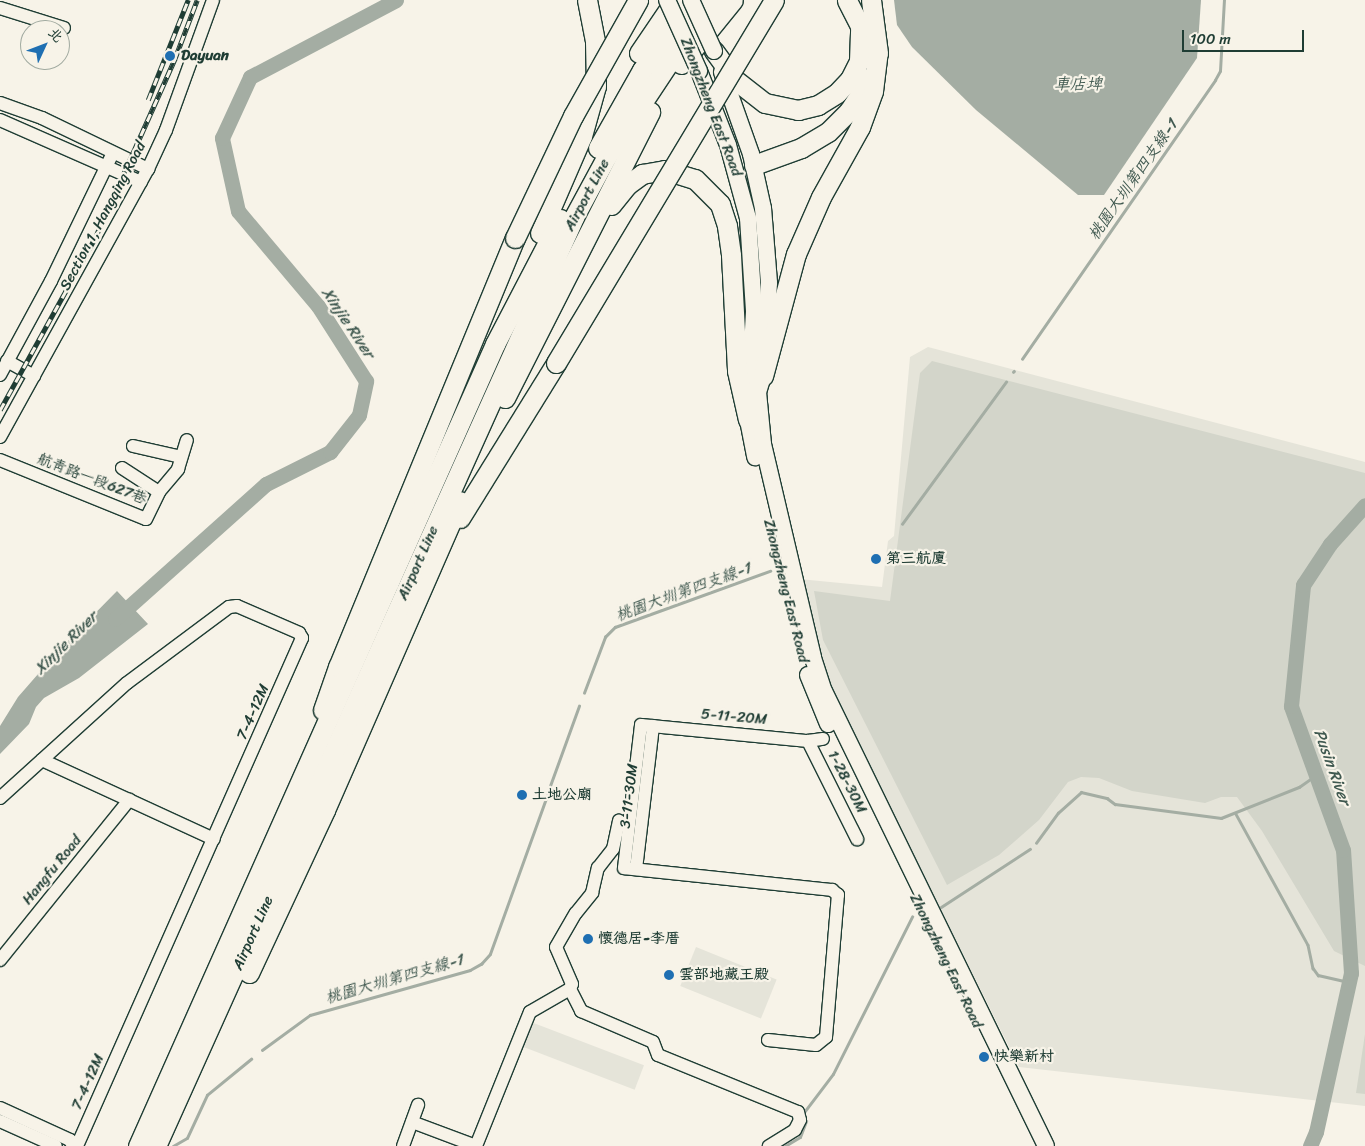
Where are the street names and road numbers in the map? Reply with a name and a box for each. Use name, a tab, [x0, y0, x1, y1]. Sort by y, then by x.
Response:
street label: Zhongzheng East Road	[676, 35, 746, 179]
street label: Section 1, Hangqing Road	[56, 138, 150, 294]
street label: Airport Line	[560, 156, 614, 234]
street label: 航青路一段627巷	[35, 450, 149, 508]
street label: Zhongzheng East Road	[759, 517, 813, 665]
street label: Airport Line	[394, 523, 442, 603]
street label: 7-4-12M	[233, 681, 273, 743]
street label: 5-11-20M	[700, 705, 768, 729]
street label: 1-28-30M	[824, 748, 870, 816]
street label: 3-11-30M	[616, 763, 642, 829]
street label: Hangfu Road	[18, 832, 86, 908]
street label: Zhongzheng East Road	[906, 891, 986, 1031]
street label: Airport Line	[229, 893, 277, 973]
street label: 7-4-12M	[68, 1051, 108, 1113]

